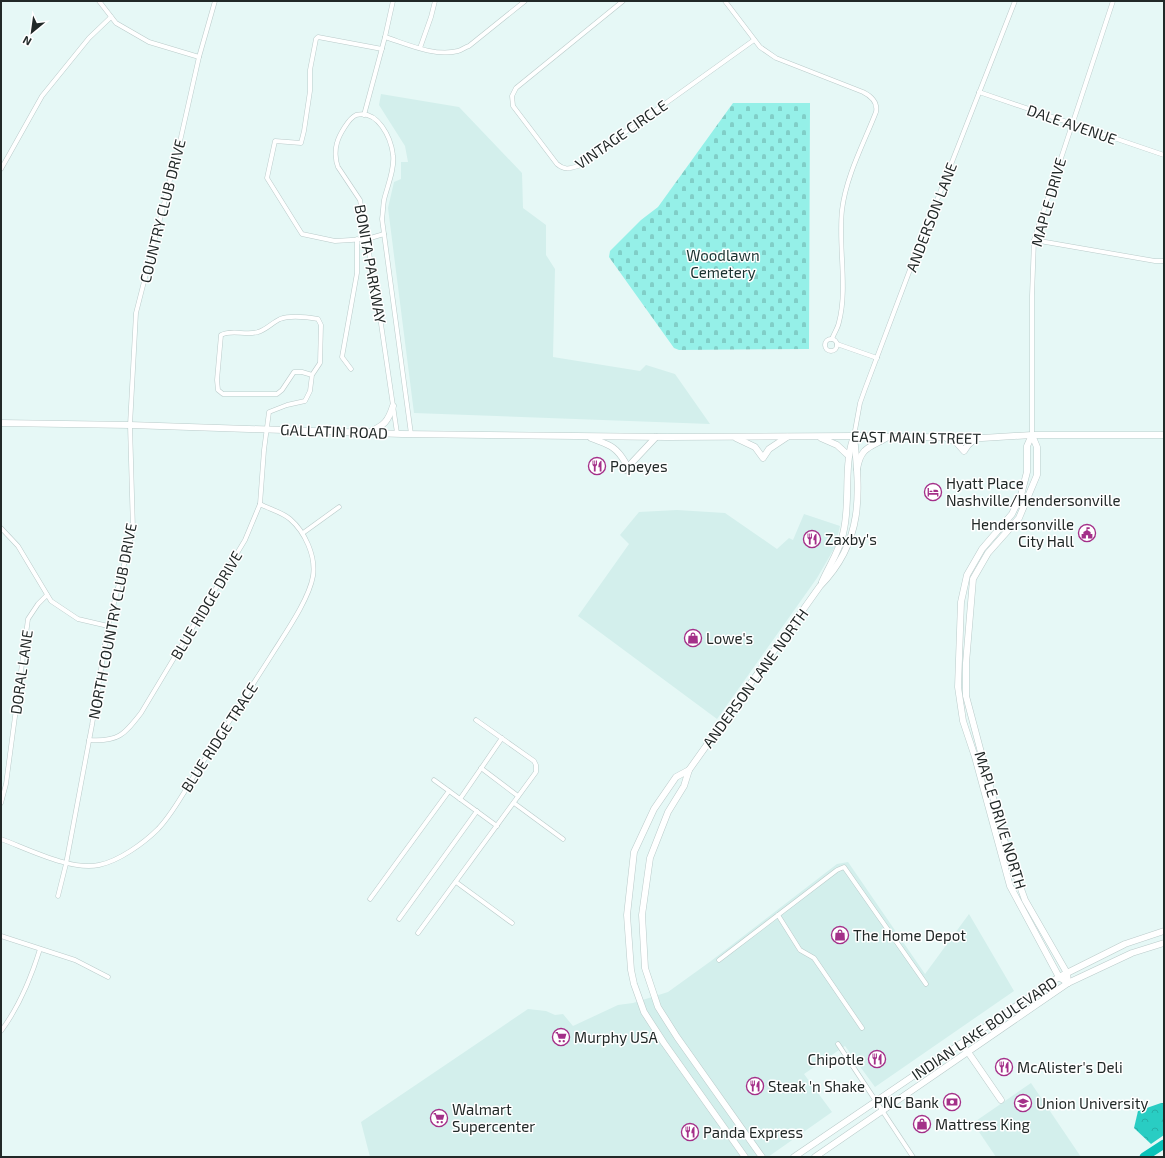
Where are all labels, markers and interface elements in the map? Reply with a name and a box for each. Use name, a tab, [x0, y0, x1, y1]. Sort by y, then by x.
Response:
north arrow	[12, 12, 52, 52]
text: N	[20, 34, 34, 49]
street label: VINTAGE CIRCLE	[571, 96, 671, 172]
street label: DALE AVENUE	[1025, 100, 1119, 148]
street label: COUNTRY CLUB DRIVE	[135, 137, 189, 285]
street label: MAPLE DRIVE	[1027, 156, 1069, 248]
street label: ANDERSON LANE	[902, 160, 960, 274]
street label: BONITA PARKWAY	[352, 203, 390, 325]
park label: Woodlawn Cemetery	[686, 246, 760, 281]
street label: GALLATIN ROAD	[280, 420, 388, 442]
street label: EAST MAIN STREET	[851, 427, 981, 447]
restaurant icon: Popeyes	[587, 456, 607, 476]
place label: Popeyes	[610, 457, 668, 475]
place label: Hyatt Place Nashville/Hendersonville	[946, 474, 1120, 509]
hotel icon: Hyatt Place Nashville/Hendersonville	[923, 482, 943, 502]
place label: Hendersonville City Hall	[971, 515, 1075, 550]
street label: NORTH COUNTRY CLUB DRIVE	[84, 521, 140, 721]
public building icon: Hendersonville City Hall	[1077, 523, 1097, 543]
restaurant icon: Zaxby's	[802, 529, 822, 549]
place label: Zaxby's	[825, 530, 877, 548]
street label: BLUE RIDGE DRIVE	[166, 547, 246, 663]
street label: ANDERSON LANE NORTH	[698, 605, 812, 751]
shop icon: Lowe's	[683, 628, 703, 648]
street label: DORAL LANE	[6, 629, 36, 715]
place label: Lowe's	[706, 629, 753, 647]
street label: BLUE RIDGE TRACE	[177, 679, 261, 795]
street label: MAPLE DRIVE NORTH	[971, 749, 1031, 891]
shop icon: The Home Depot	[830, 925, 850, 945]
place label: The Home Depot	[853, 926, 966, 944]
street label: INDIAN LAKE BOULEVARD	[908, 972, 1060, 1083]
supermarket icon: Murphy USA	[551, 1027, 571, 1047]
place label: Murphy USA	[574, 1028, 658, 1046]
restaurant icon: Chipotle	[867, 1049, 887, 1069]
place label: Chipotle	[808, 1050, 864, 1068]
restaurant icon: McAlister's Deli	[994, 1057, 1014, 1077]
place label: McAlister's Deli	[1017, 1058, 1123, 1076]
restaurant icon: Steak 'n Shake	[745, 1076, 765, 1096]
place label: Steak 'n Shake	[768, 1077, 865, 1095]
bank icon: PNC Bank	[942, 1092, 962, 1112]
place label: PNC Bank	[874, 1093, 939, 1111]
school or university icon: Union University	[1013, 1093, 1033, 1113]
place label: Union University	[1036, 1094, 1148, 1112]
place label: Walmart Supercenter	[452, 1100, 535, 1135]
supermarket icon: Walmart Supercenter	[429, 1108, 449, 1128]
shop icon: Mattress King	[912, 1114, 932, 1134]
place label: Mattress King	[935, 1115, 1031, 1133]
restaurant icon: Panda Express	[680, 1122, 700, 1142]
place label: Panda Express	[703, 1123, 803, 1141]

